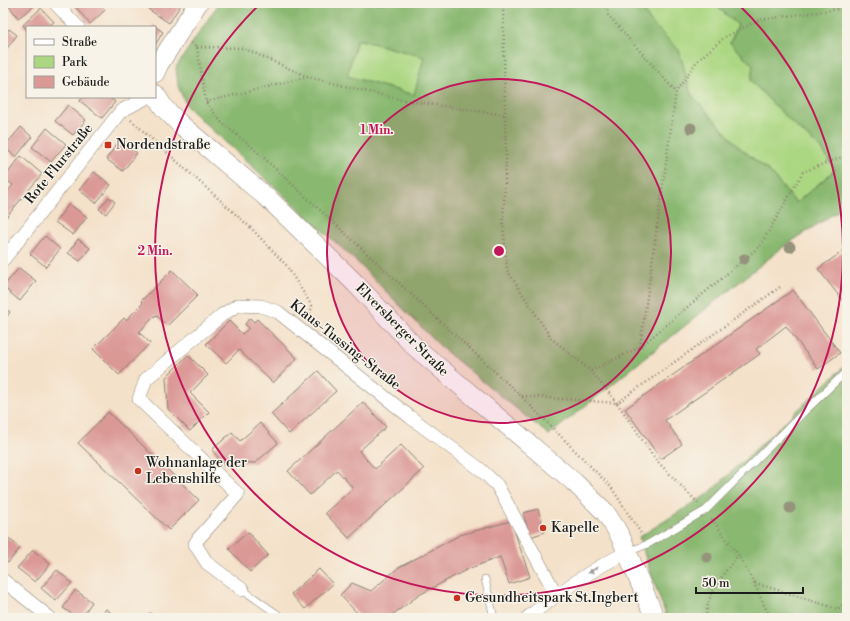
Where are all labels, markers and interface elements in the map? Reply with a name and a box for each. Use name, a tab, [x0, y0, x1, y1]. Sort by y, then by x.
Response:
legend	[26, 26, 156, 98]
text: Straße	[62, 35, 97, 50]
text: Park	[62, 55, 88, 70]
text: Gebäude	[62, 75, 110, 90]
street label: Rote Flurstraße	[21, 120, 97, 208]
text: 1 Min.	[360, 123, 394, 138]
place label: Nordendstraße	[116, 136, 211, 154]
marker: Nordendstraße	[103, 140, 113, 150]
text: 2 Min.	[137, 244, 173, 259]
centre of rings	[492, 244, 506, 258]
street label: Elversberger Straße	[351, 279, 453, 381]
street label: Klaus-Tussing-Straße	[286, 296, 404, 394]
place label: Wohnanlage der Lebenshilfe	[145, 454, 247, 488]
marker: Wohnanlage der Lebenshilfe	[133, 466, 143, 476]
place label: Kapelle	[551, 519, 599, 537]
marker: Kapelle	[538, 523, 548, 533]
one-way arrow	[587, 567, 599, 574]
scale bar	[696, 569, 803, 595]
text: 50 m	[702, 576, 730, 591]
place label: Gesundheitspark St.Ingbert	[465, 589, 639, 607]
marker: Gesundheitspark St.Ingbert	[452, 593, 462, 603]

